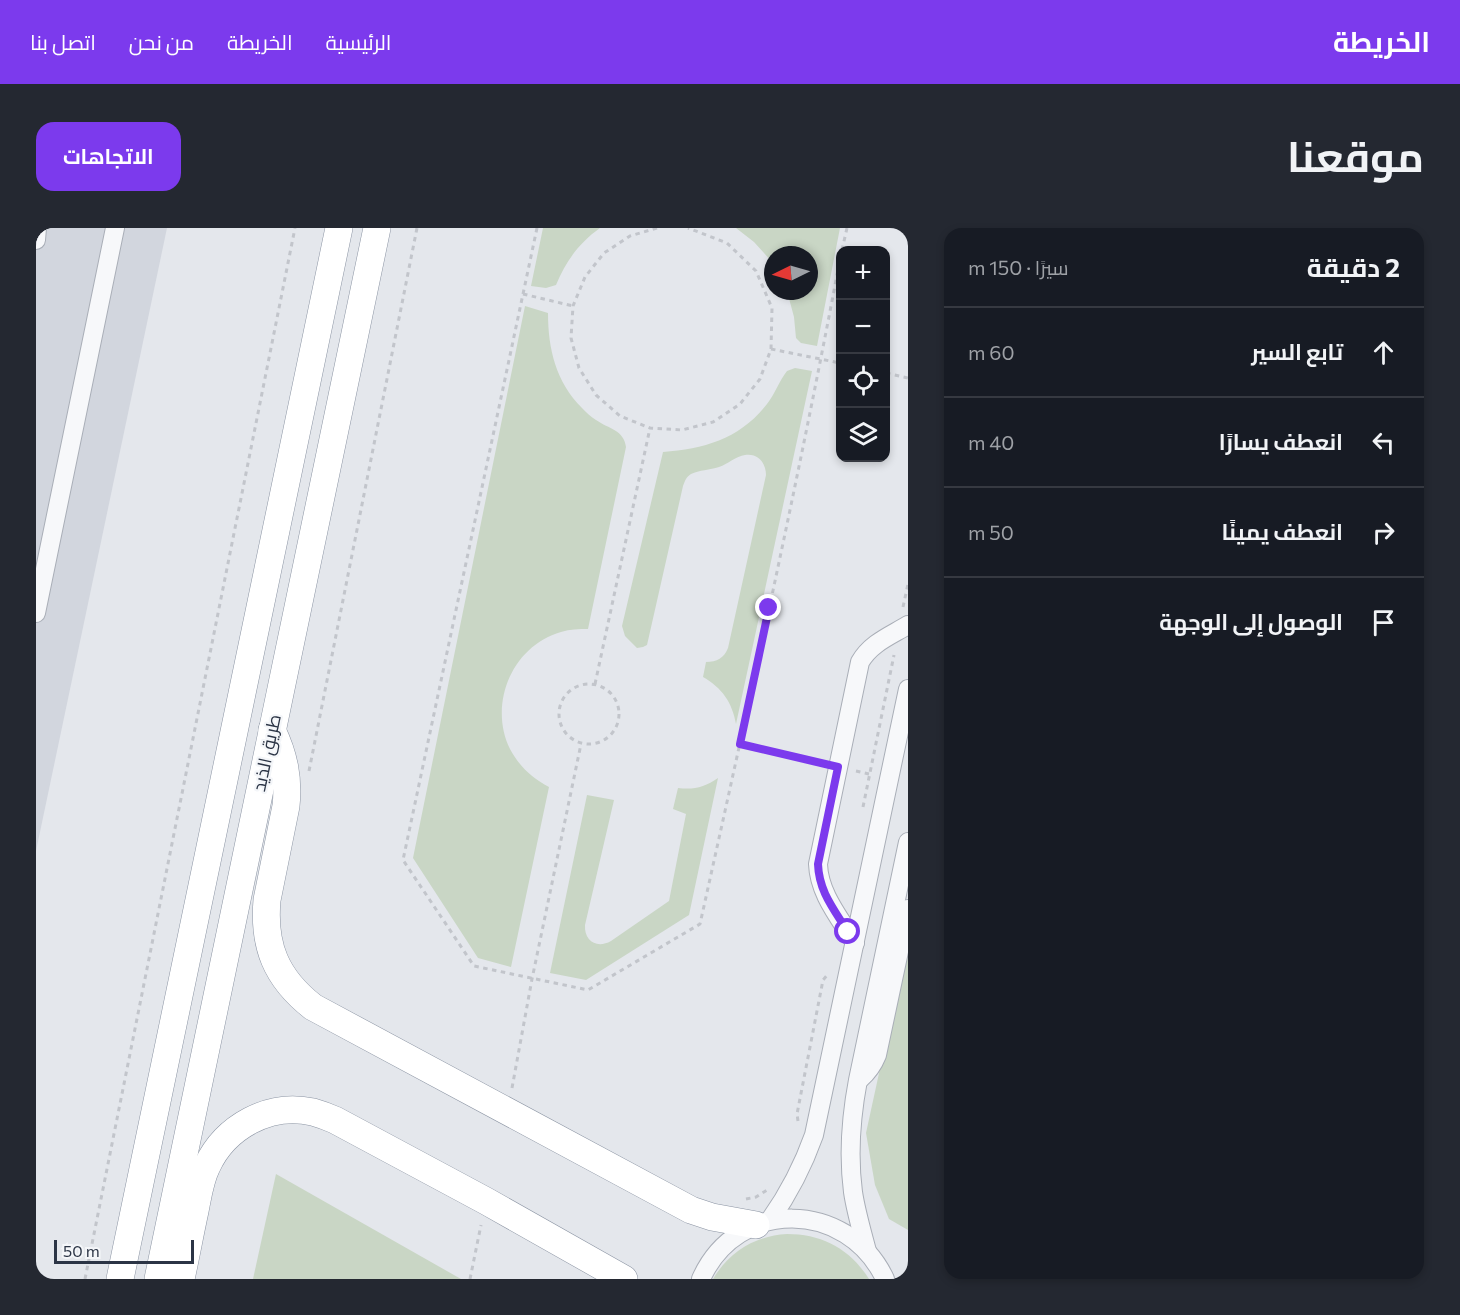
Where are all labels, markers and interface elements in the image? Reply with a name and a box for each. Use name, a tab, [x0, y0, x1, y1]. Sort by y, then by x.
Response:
text: الخريطة	[1333, 24, 1430, 58]
text: اتصل بنا	[30, 29, 96, 54]
text: من نحن	[129, 29, 194, 54]
text: الخريطة	[227, 29, 293, 54]
text: الرئيسية	[326, 29, 391, 54]
button: الاتجاهات	[36, 122, 181, 191]
text: موقعنا	[1287, 129, 1424, 181]
north arrow	[764, 246, 818, 300]
map controls	[836, 246, 890, 462]
button: +	[836, 246, 890, 300]
text: 2 دقيقة	[1307, 251, 1400, 282]
text: سيرًا · 150 m	[968, 255, 1069, 279]
button: −	[836, 300, 890, 354]
icon: ahead	[1367, 336, 1400, 369]
text: تابع السير	[1251, 338, 1343, 365]
text: 60 m	[968, 340, 1015, 364]
button: locate	[836, 354, 890, 408]
button: layers	[836, 408, 890, 462]
icon: left	[1367, 426, 1400, 459]
text: انعطف يسارًا	[1219, 428, 1343, 455]
text: 40 m	[968, 430, 1014, 454]
icon: right	[1367, 516, 1400, 549]
text: انعطف يمينًا	[1222, 518, 1343, 545]
text: 50 m	[968, 520, 1014, 544]
route end	[755, 594, 781, 620]
icon: arrive	[1367, 606, 1400, 639]
text: الوصول إلى الوجهة	[1159, 608, 1343, 635]
street label: طريق الذيد	[247, 712, 287, 794]
route start	[834, 918, 860, 944]
scale bar	[54, 1237, 194, 1264]
text: 50 m	[63, 1241, 100, 1260]

